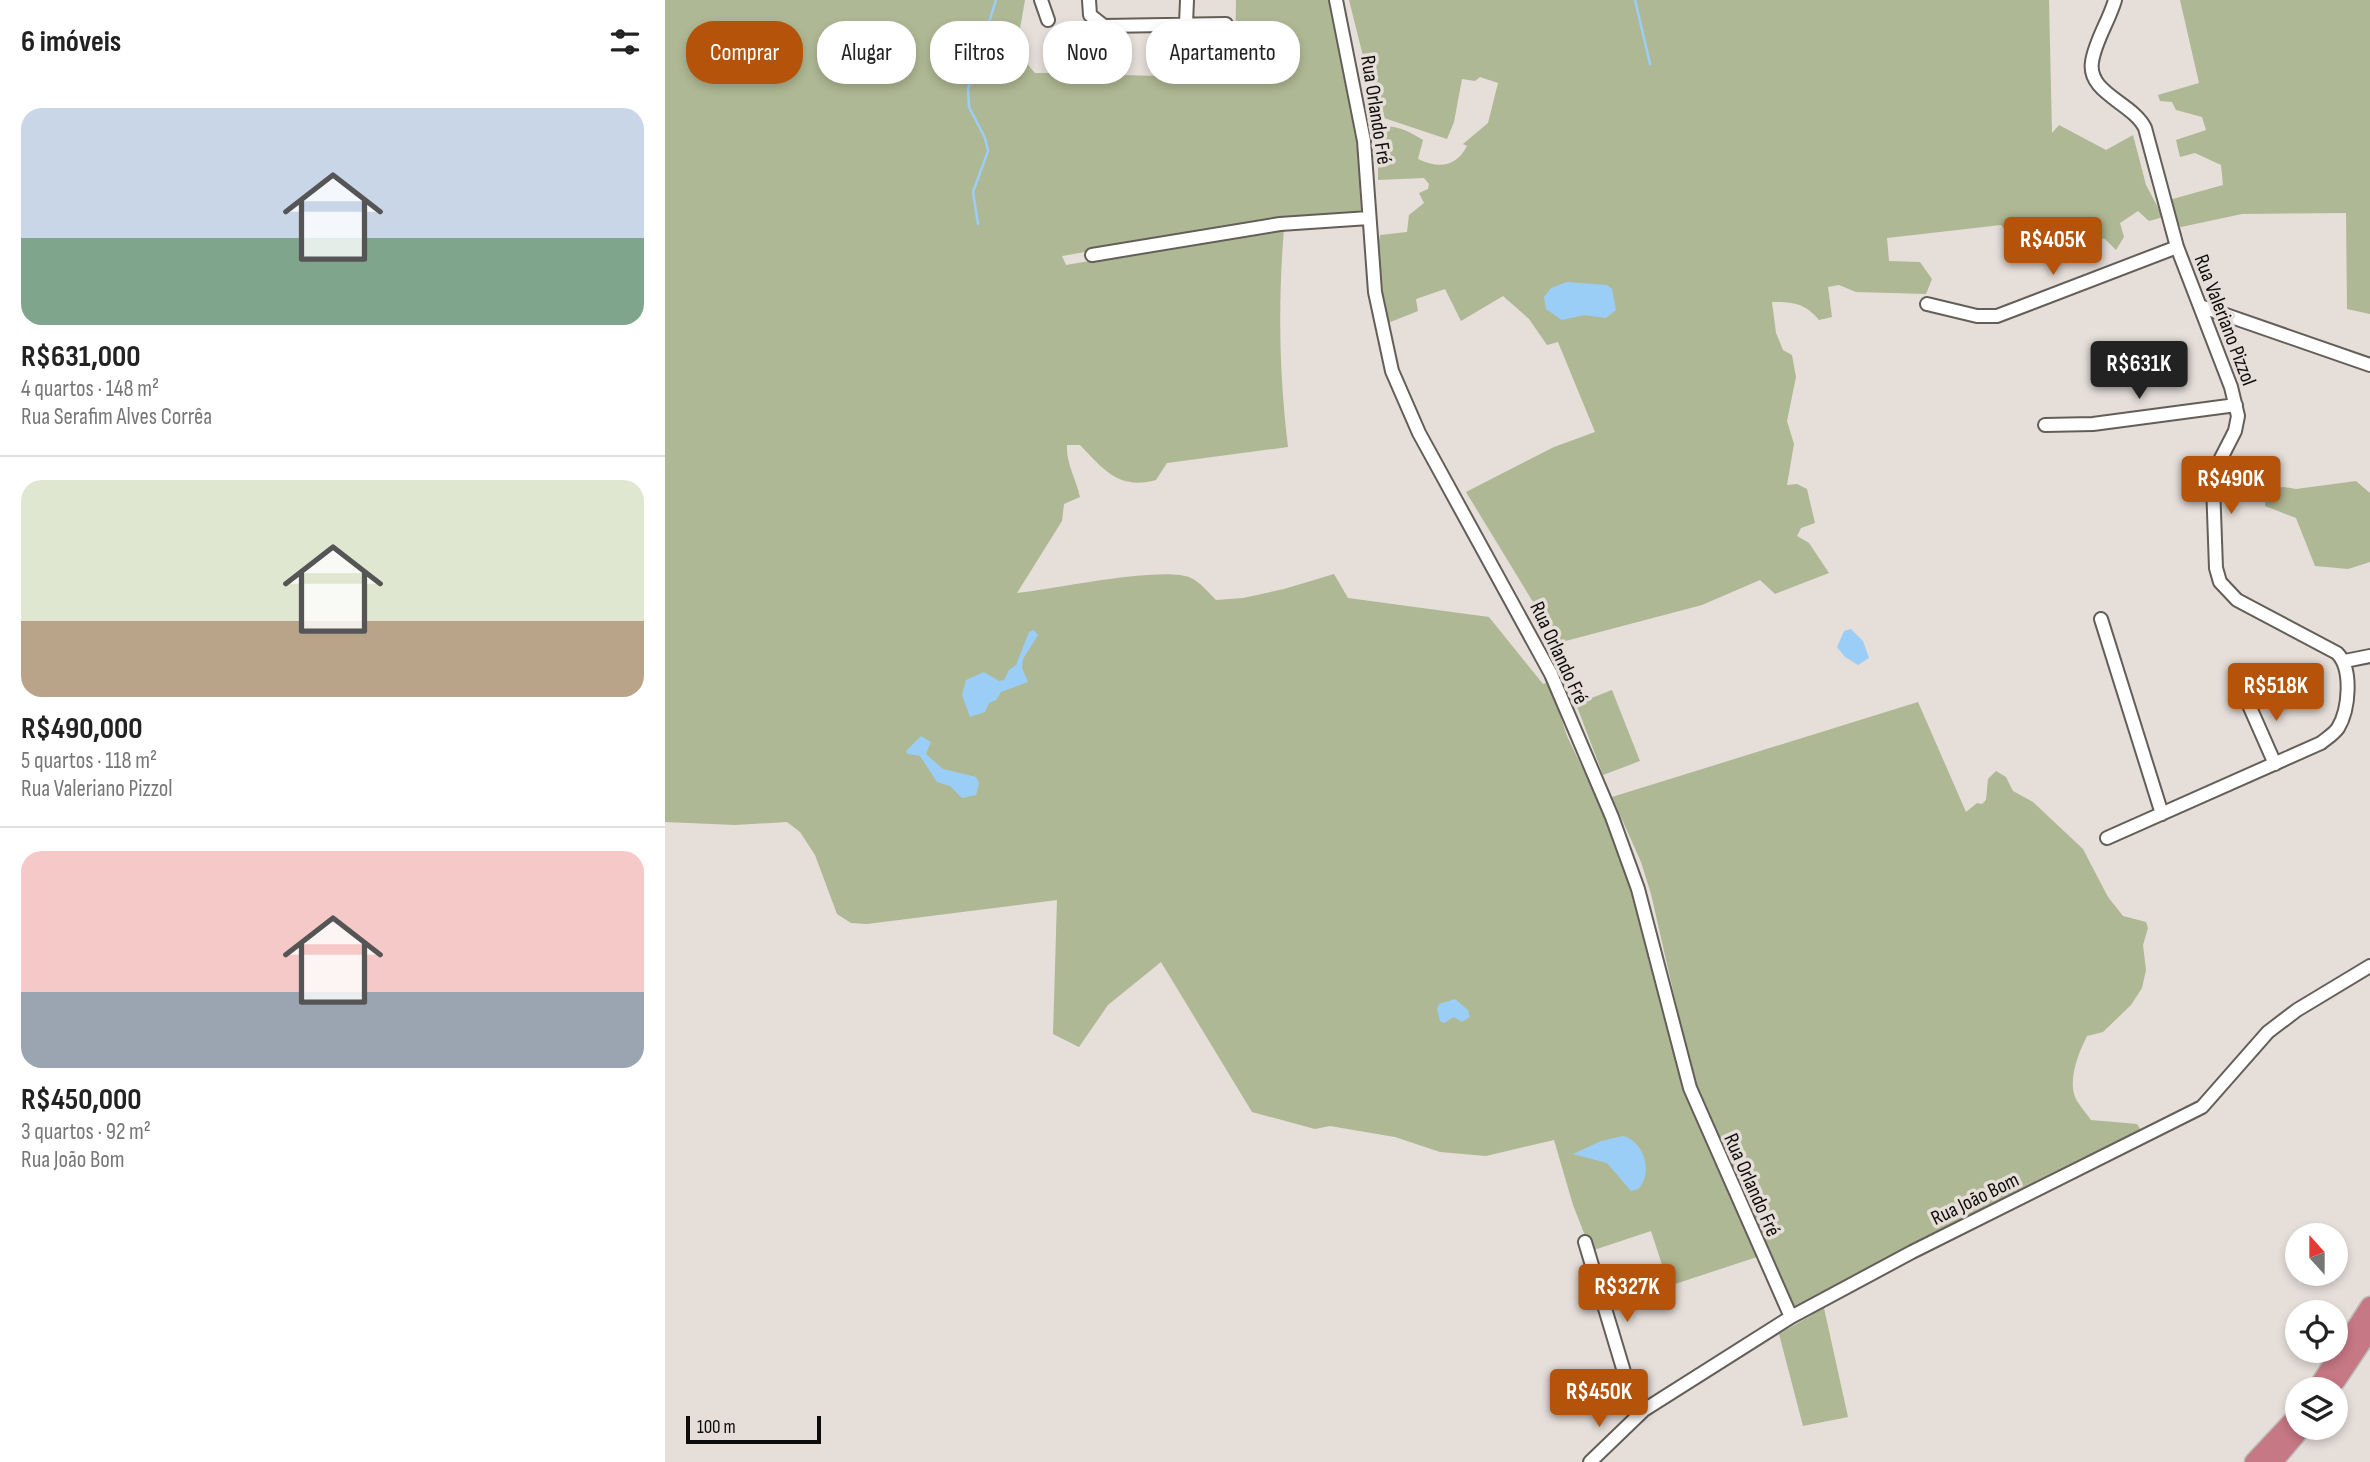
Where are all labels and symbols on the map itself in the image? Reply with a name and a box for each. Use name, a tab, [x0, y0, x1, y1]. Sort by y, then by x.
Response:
street label: Rua Orlando Fré	[1355, 54, 1397, 166]
pin: R$405K	[1996, 218, 2110, 277]
street label: Rua Valeriano Pizzol	[2189, 251, 2261, 389]
pin: R$631K	[2082, 342, 2196, 401]
pin: R$490K	[2174, 456, 2288, 516]
street label: Rua Orlando Fré	[1524, 598, 1594, 708]
pin: R$518K	[2219, 664, 2333, 723]
street label: Rua Orlando Fré	[1718, 1130, 1786, 1240]
street label: Rua João Bom	[1927, 1167, 2023, 1231]
north arrow	[2285, 1223, 2349, 1286]
pin: R$327K	[1570, 1264, 1684, 1324]
pin: R$450K	[1542, 1370, 1656, 1429]
scale bar	[686, 1413, 821, 1445]

